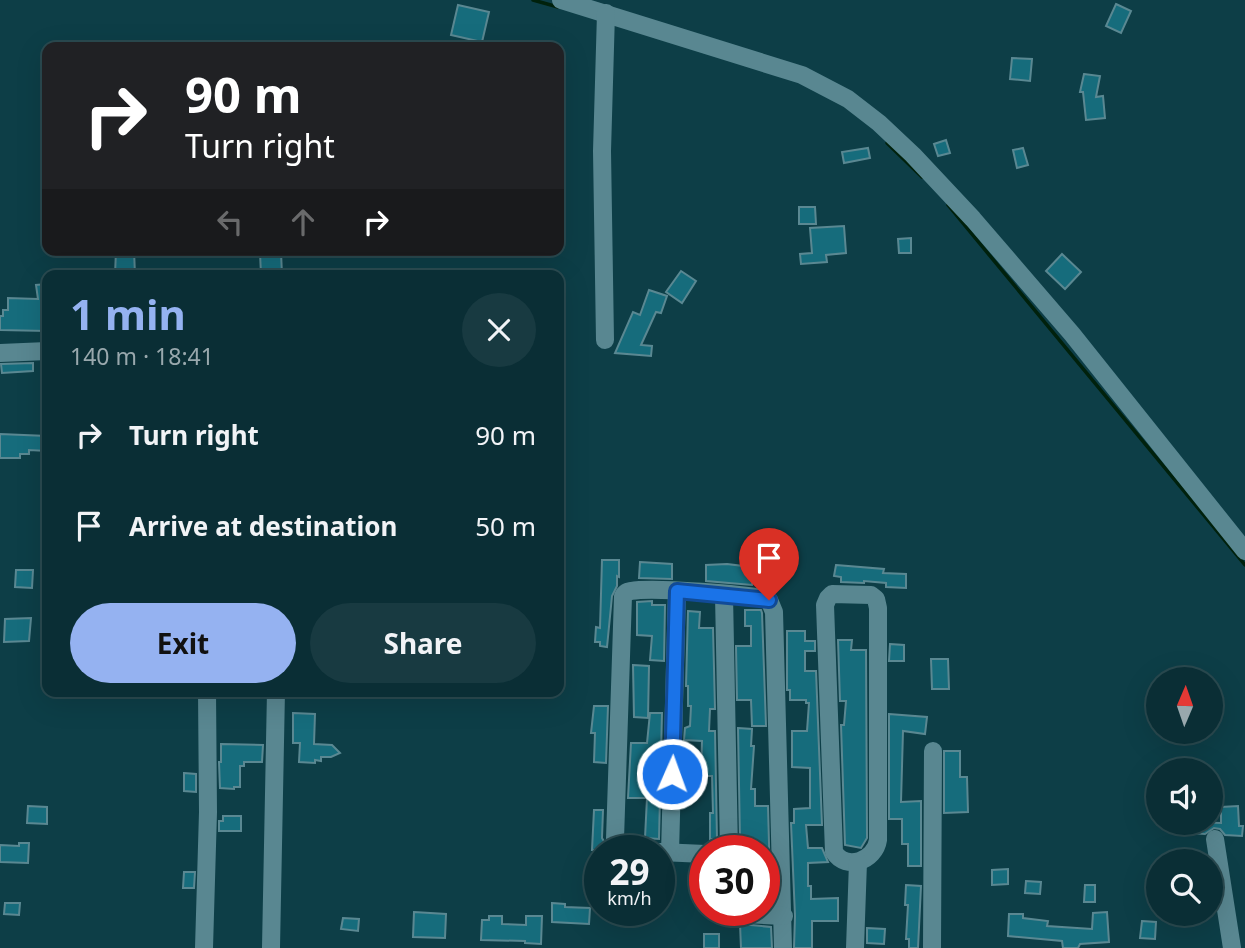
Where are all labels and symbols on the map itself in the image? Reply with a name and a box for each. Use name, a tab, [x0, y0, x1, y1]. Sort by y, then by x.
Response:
pin	[739, 528, 799, 600]
north arrow	[1146, 667, 1223, 744]
position arrow	[635, 737, 709, 811]
speed limit sign: 30	[689, 835, 780, 926]

